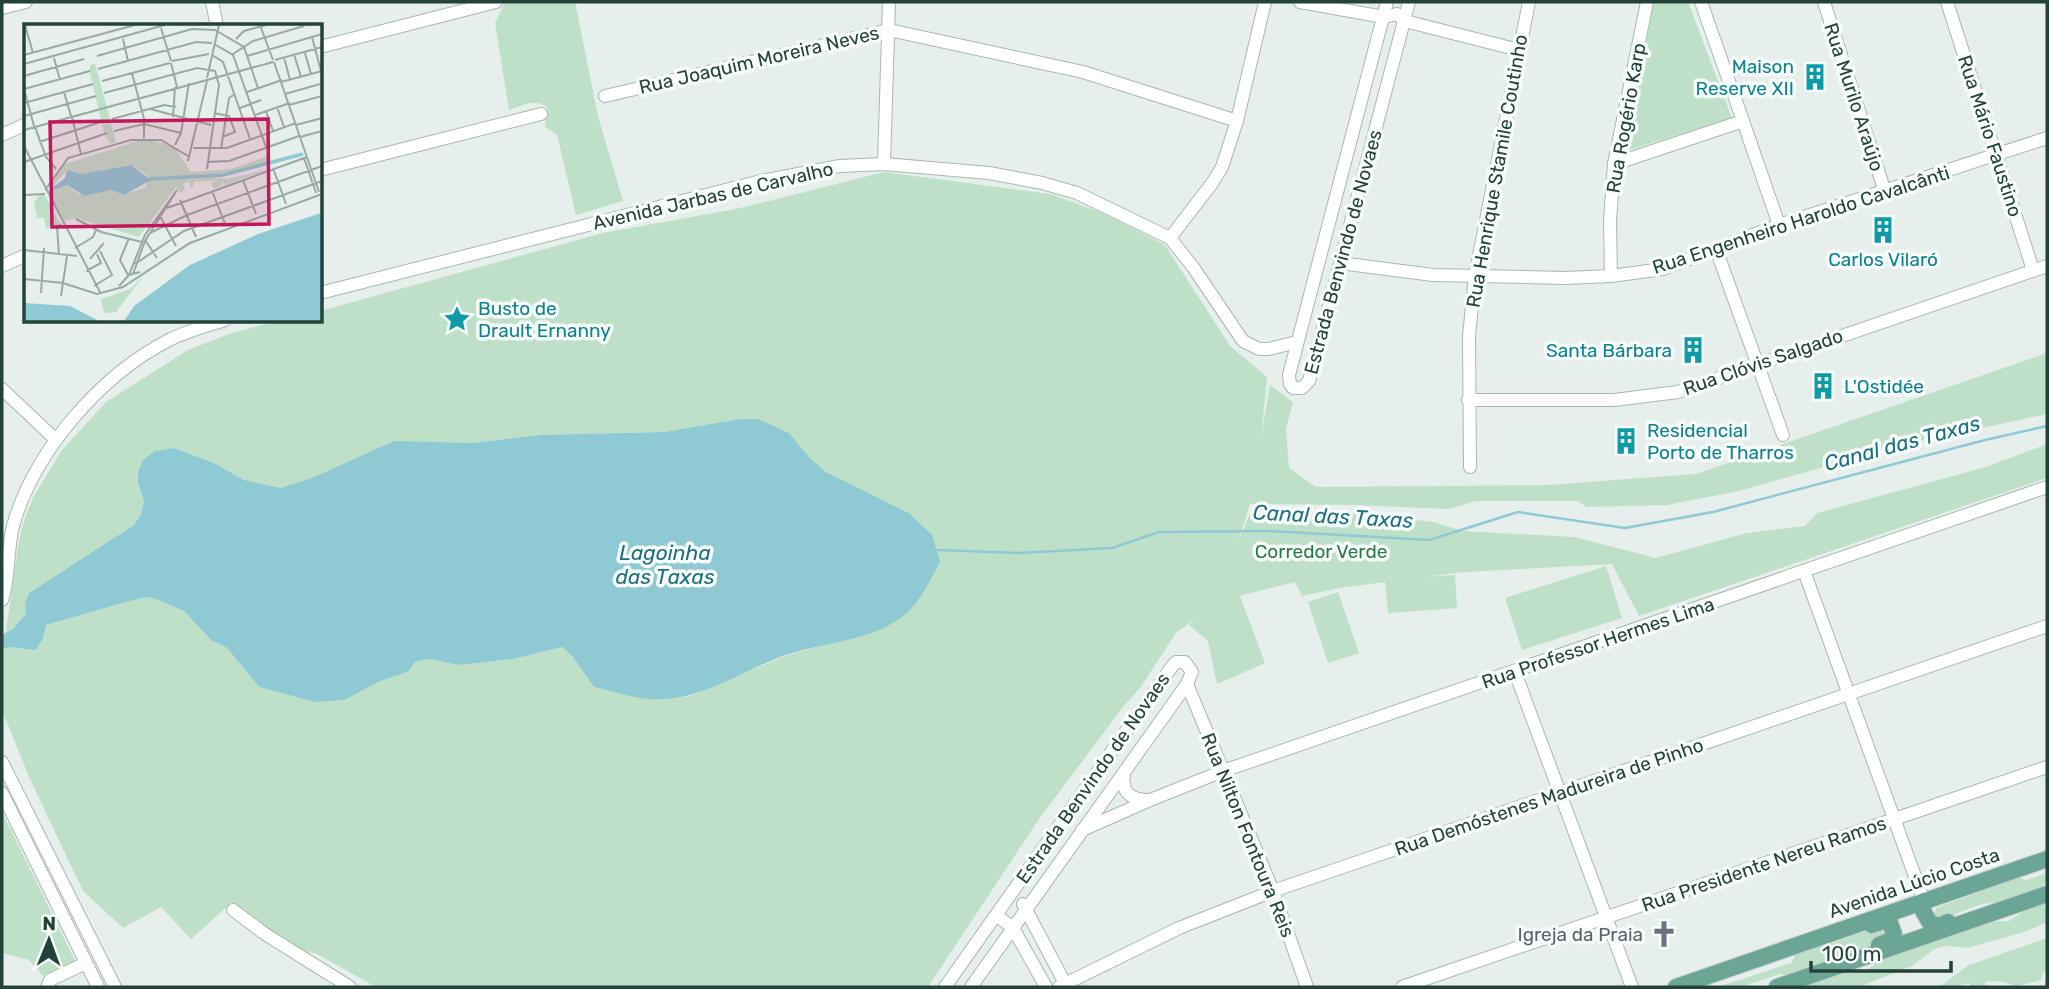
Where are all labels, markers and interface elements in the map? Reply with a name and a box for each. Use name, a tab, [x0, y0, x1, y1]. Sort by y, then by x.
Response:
street label: Rua Murilo Araújo	[1819, 20, 1889, 174]
street label: Rua Joaquim Moreira Neves	[637, 21, 881, 99]
inset map	[24, 24, 322, 322]
street label: Rua Henrique Stamile Coutinho	[1462, 33, 1532, 309]
street label: Rua Rogério Karp	[1601, 41, 1651, 195]
street label: Rua Mário Faustino	[1953, 52, 2027, 220]
place label: Maison Reserve XII	[1696, 55, 1794, 100]
building icon: Maison Reserve XII	[1800, 62, 1830, 92]
street label: Estrada Benvindo de Novaes	[1299, 127, 1387, 377]
street label: Avenida Jarbas de Carvalho	[591, 157, 835, 235]
street label: Rua Engenheiro Haroldo Cavalcânti	[1650, 161, 1952, 279]
building icon: Carlos Vilaró	[1868, 215, 1898, 245]
place label: Carlos Vilaró	[1828, 248, 1938, 271]
place label: Busto de Drault Ernanny	[478, 297, 611, 342]
place icon: Busto de Drault Ernanny	[442, 304, 472, 334]
street label: Rua Clóvis Salgado	[1680, 324, 1846, 400]
building icon: Santa Bárbara	[1678, 335, 1708, 365]
place label: Santa Bárbara	[1546, 339, 1672, 362]
building icon: L'Ostidée	[1808, 371, 1838, 401]
place label: L'Ostidée	[1844, 375, 1924, 398]
water label: Canal das Taxas	[1821, 410, 1983, 476]
place label: Residencial Porto de Tharros	[1647, 419, 1794, 464]
building icon: Residencial Porto de Tharros	[1611, 426, 1641, 456]
water label: Canal das Taxas	[1252, 499, 1414, 533]
water label: Lagoinha das Taxas	[616, 540, 715, 589]
park label: Corredor Verde	[1255, 540, 1387, 563]
street label: Rua Professor Hermes Lima	[1479, 592, 1717, 694]
street label: Estrada Benvindo de Novaes	[1011, 668, 1175, 888]
street label: Rua Nilton Fontoura Reis	[1196, 729, 1300, 941]
street label: Rua Demóstenes Madureira de Pinho	[1392, 733, 1706, 861]
street label: Rua Presidente Nereu Ramos	[1639, 811, 1889, 917]
street label: Avenida Lúcio Costa	[1826, 843, 2002, 923]
north arrow	[14, 905, 84, 975]
text: N	[42, 912, 56, 935]
church icon: Igreja da Praia	[1649, 919, 1679, 949]
place label: Igreja da Praia	[1518, 923, 1643, 946]
scale bar	[1811, 930, 1951, 974]
text: 100 m	[1822, 941, 1881, 966]

